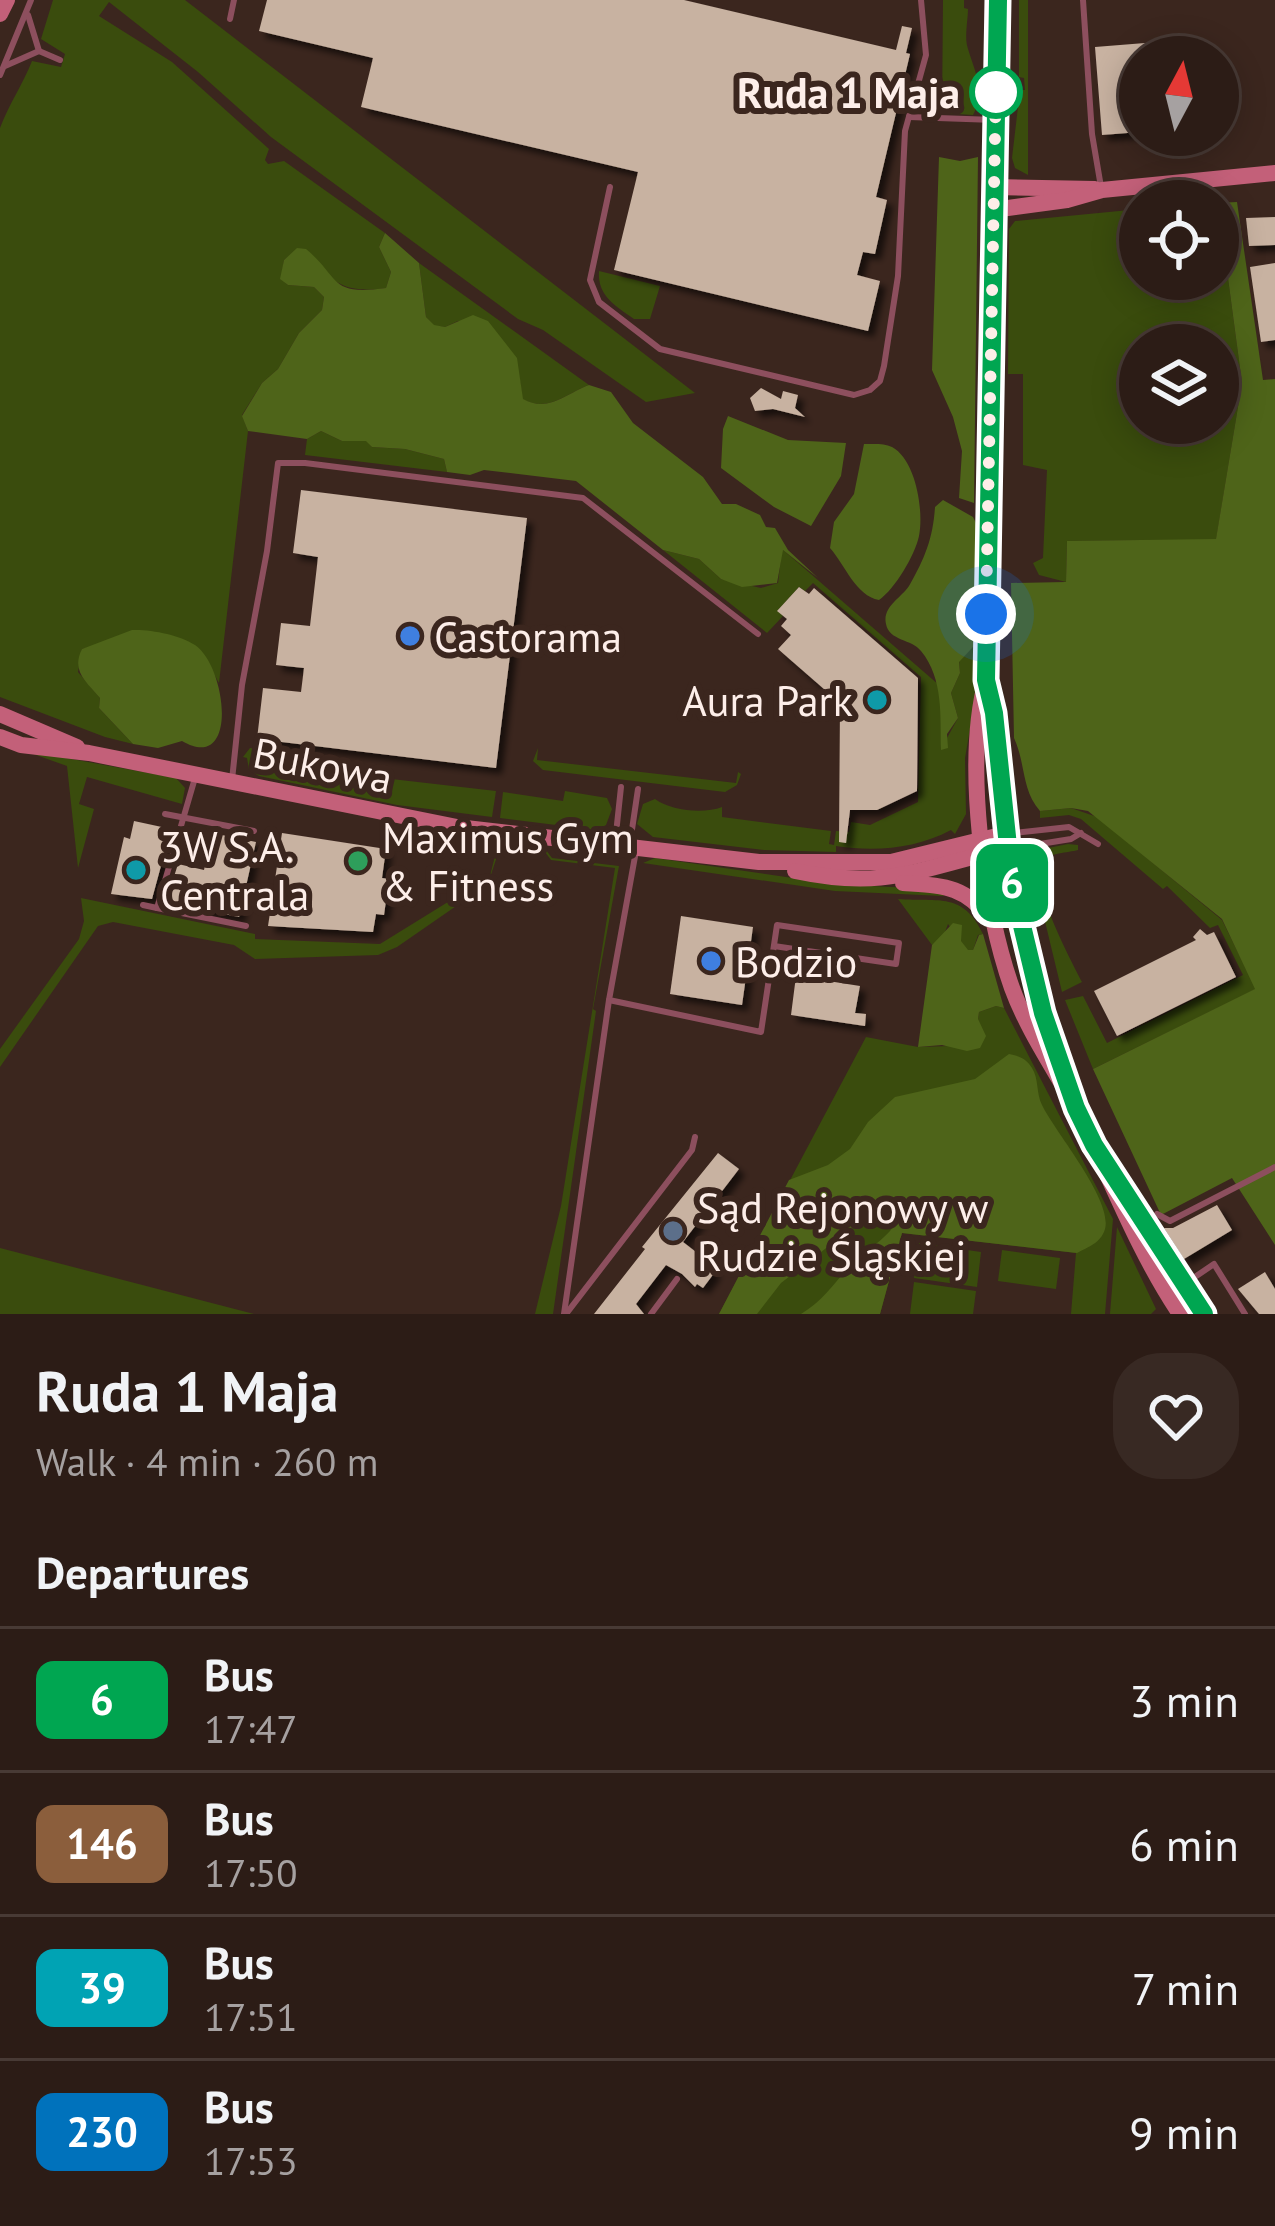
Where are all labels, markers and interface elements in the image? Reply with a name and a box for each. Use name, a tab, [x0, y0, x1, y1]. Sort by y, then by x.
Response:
north arrow	[1119, 36, 1239, 156]
map controls	[1119, 36, 1239, 444]
place label: Ruda 1 Maja	[737, 65, 960, 120]
marker: Ruda 1 Maja	[971, 67, 1021, 117]
button: locate	[1119, 180, 1239, 300]
button: layers	[1119, 324, 1239, 444]
your location	[956, 584, 1016, 644]
place label: Castorama	[434, 609, 622, 664]
marker: Castorama	[397, 623, 423, 649]
place label: Aura Park	[682, 673, 853, 728]
marker: Aura Park	[864, 687, 890, 713]
street label: Bukowa	[249, 725, 397, 805]
place label: Maximus Gym & Fitness	[382, 810, 634, 913]
place label: 3W S.A. Centrala	[160, 819, 309, 922]
line badge: 6	[973, 844, 1051, 922]
marker: Maximus Gym & Fitness	[345, 848, 371, 874]
text: 6	[1000, 855, 1024, 910]
marker: 3W S.A. Centrala	[123, 857, 149, 883]
place label: Bodzio	[735, 934, 857, 989]
marker: Bodzio	[698, 948, 724, 974]
place label: Sąd Rejonowy w Rudzie Śląskiej	[697, 1180, 988, 1283]
marker: Sąd Rejonowy w Rudzie Śląskiej	[660, 1218, 686, 1244]
button: heart	[1113, 1353, 1239, 1479]
text: Ruda 1 Maja	[36, 1354, 339, 1428]
text: Walk · 4 min · 260 m	[36, 1436, 378, 1487]
text: Departures	[36, 1543, 249, 1601]
text: Bus	[204, 1645, 274, 1703]
text: 3 min	[1129, 1671, 1239, 1729]
text: 6	[90, 1672, 114, 1727]
text: 17:47	[204, 1703, 298, 1754]
text: Bus	[204, 1789, 274, 1847]
text: 6 min	[1129, 1815, 1239, 1873]
text: 146	[66, 1816, 138, 1871]
text: 17:50	[204, 1847, 298, 1898]
text: Bus	[204, 1933, 274, 1991]
text: 7 min	[1132, 1959, 1239, 2017]
text: 39	[78, 1960, 126, 2015]
text: 17:51	[204, 1991, 298, 2042]
text: Bus	[204, 2077, 274, 2135]
text: 9 min	[1129, 2103, 1239, 2161]
text: 230	[66, 2104, 138, 2159]
text: 17:53	[204, 2135, 298, 2186]

